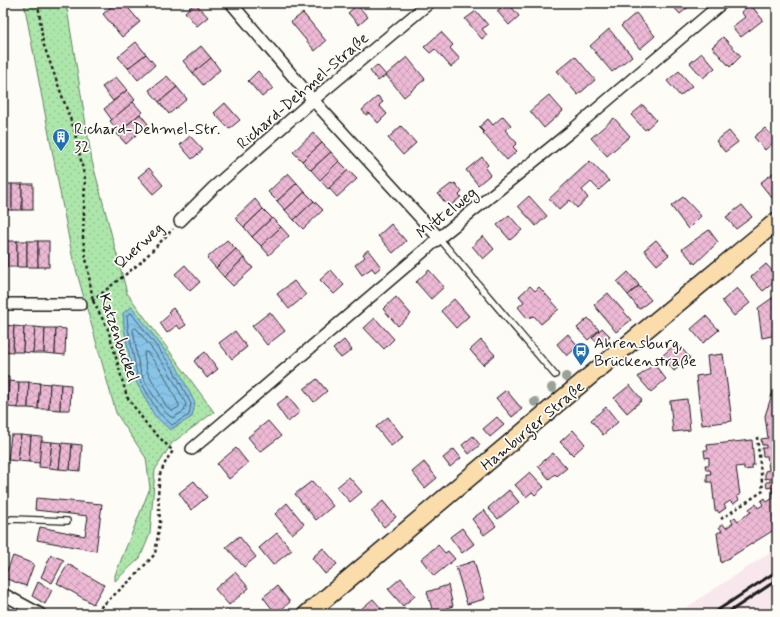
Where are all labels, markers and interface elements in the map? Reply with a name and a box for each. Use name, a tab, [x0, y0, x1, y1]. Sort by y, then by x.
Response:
street label: Richard-Dehmel-Straße	[233, 28, 373, 154]
place label: Richard-Dehmel-Str. 32	[74, 119, 220, 158]
building icon: Richard-Dehmel-Str. 32	[51, 127, 71, 152]
street label: Mittelweg	[412, 182, 482, 245]
street label: Querweg	[110, 218, 168, 274]
street label: Katzenbuckel	[94, 291, 144, 385]
place label: Ahrensburg, Brückenstraße	[594, 333, 697, 372]
bus stop icon: Ahrensburg, Brückenstraße	[571, 341, 591, 366]
street label: Hamburger Straße	[477, 376, 590, 477]

